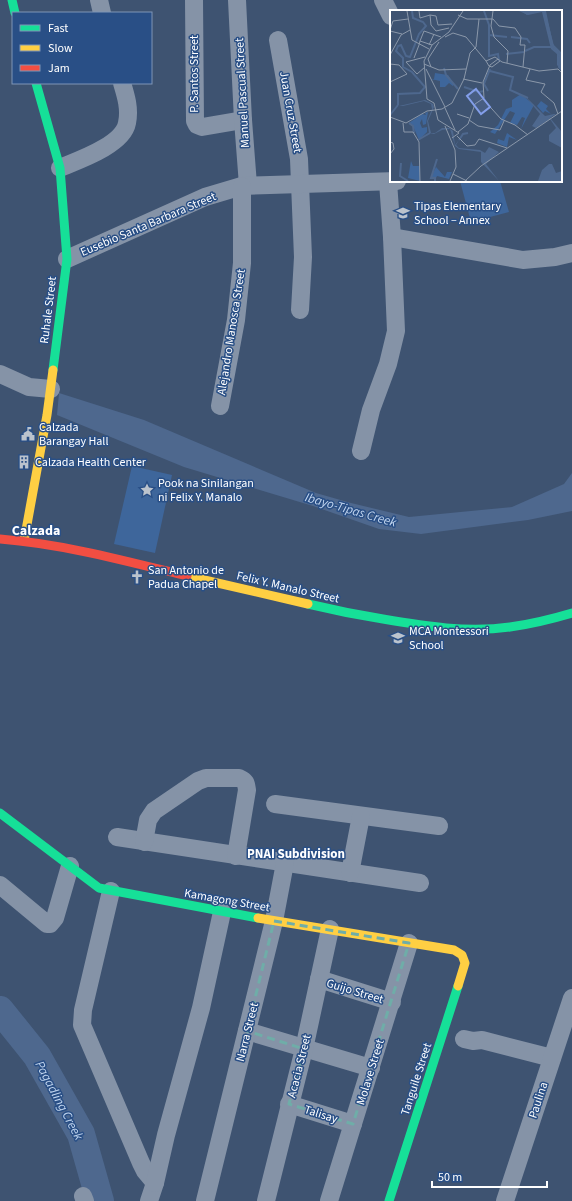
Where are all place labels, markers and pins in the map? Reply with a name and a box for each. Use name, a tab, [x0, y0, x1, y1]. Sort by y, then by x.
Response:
place label: Tipas Elementary School – Annex	[414, 198, 501, 229]
school or university icon: Tipas Elementary School – Annex	[395, 205, 411, 221]
place label: Calzada Barangay Hall	[39, 419, 109, 450]
public building icon: Calzada Barangay Hall	[20, 426, 36, 442]
building icon: Calzada Health Center	[16, 454, 32, 470]
place label: Calzada Health Center	[35, 454, 147, 471]
place label: Pook na Sinilangan ni Felix Y. Manalo	[158, 475, 254, 506]
place icon: Pook na Sinilangan ni Felix Y. Manalo	[139, 482, 155, 498]
place label: San Antonio de Padua Chapel	[148, 562, 224, 593]
church icon: San Antonio de Padua Chapel	[129, 569, 145, 585]
place label: MCA Montessori School	[409, 623, 489, 654]
school or university icon: MCA Montessori School	[390, 630, 406, 646]

